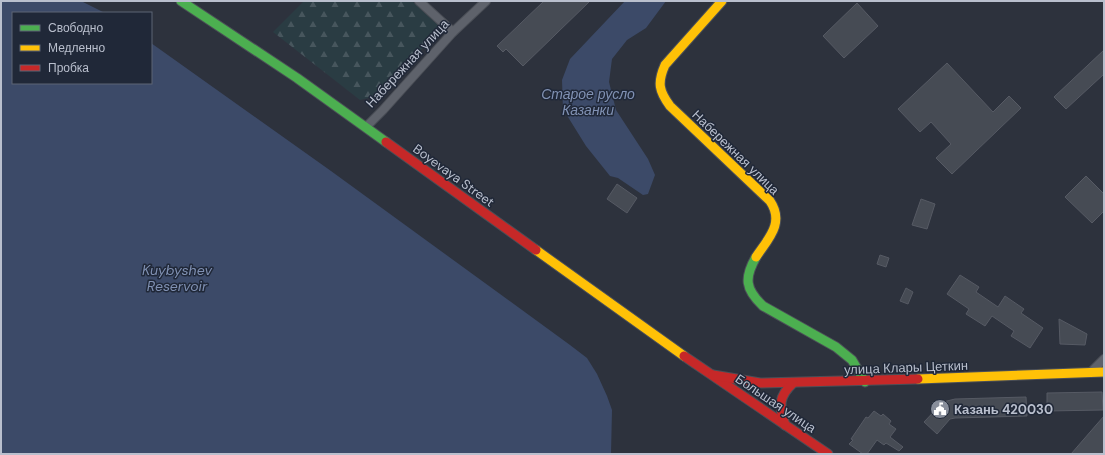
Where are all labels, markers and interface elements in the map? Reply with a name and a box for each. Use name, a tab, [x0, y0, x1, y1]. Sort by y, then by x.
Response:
legend	[12, 12, 152, 84]
street label: Набережная улица	[362, 15, 453, 111]
text: Свободно	[48, 20, 103, 36]
text: Медленно	[48, 40, 105, 56]
text: Пробка	[48, 60, 89, 76]
water label: Старое русло Казанки	[541, 85, 635, 119]
street label: Набережная улица	[688, 106, 783, 199]
street label: Boyevaya Street	[410, 140, 498, 211]
water label: Kuybyshev Reservoir	[142, 261, 212, 295]
street label: улица Клары Цеткин	[844, 357, 968, 378]
street label: Большая улица	[732, 370, 820, 437]
public building icon: Казань 420030	[929, 398, 951, 420]
place label: Казань 420030	[954, 401, 1053, 418]

